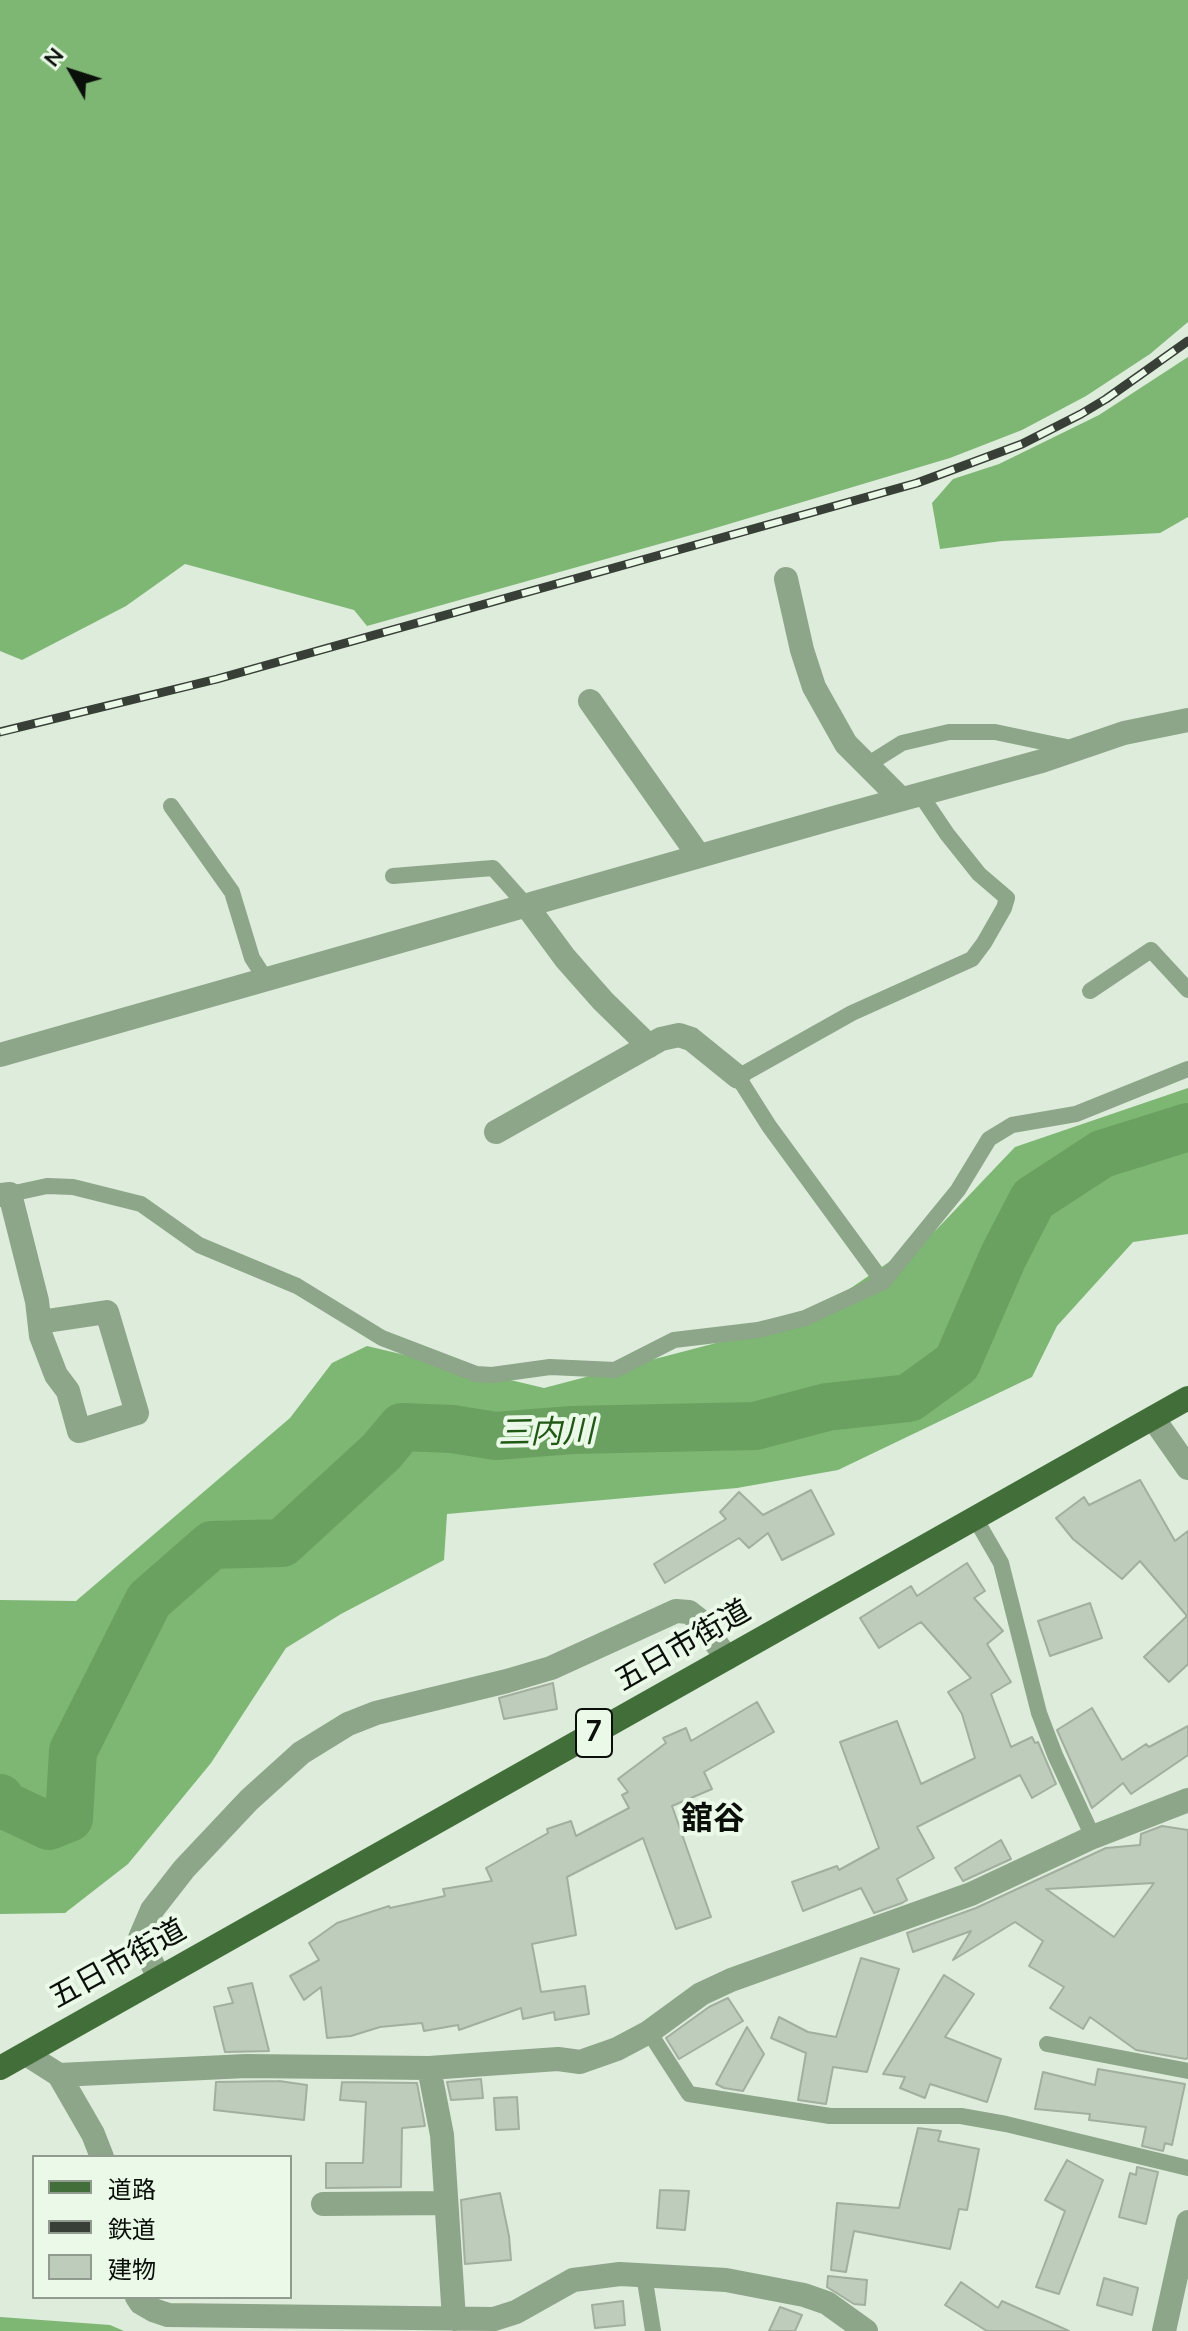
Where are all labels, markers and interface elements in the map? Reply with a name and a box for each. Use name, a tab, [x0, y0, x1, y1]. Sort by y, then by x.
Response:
north arrow	[32, 32, 112, 112]
text: N	[37, 42, 69, 72]
water label: 三内川	[498, 1413, 594, 1453]
street label: 五日市街道	[609, 1593, 757, 1699]
road number: 7	[576, 1709, 612, 1757]
district label: 舘谷	[681, 1800, 745, 1838]
street label: 五日市街道	[44, 1912, 192, 2016]
legend	[32, 2155, 292, 2299]
text: 道路	[108, 2174, 156, 2204]
text: 鉄道	[108, 2214, 156, 2244]
text: 建物	[108, 2254, 156, 2284]

